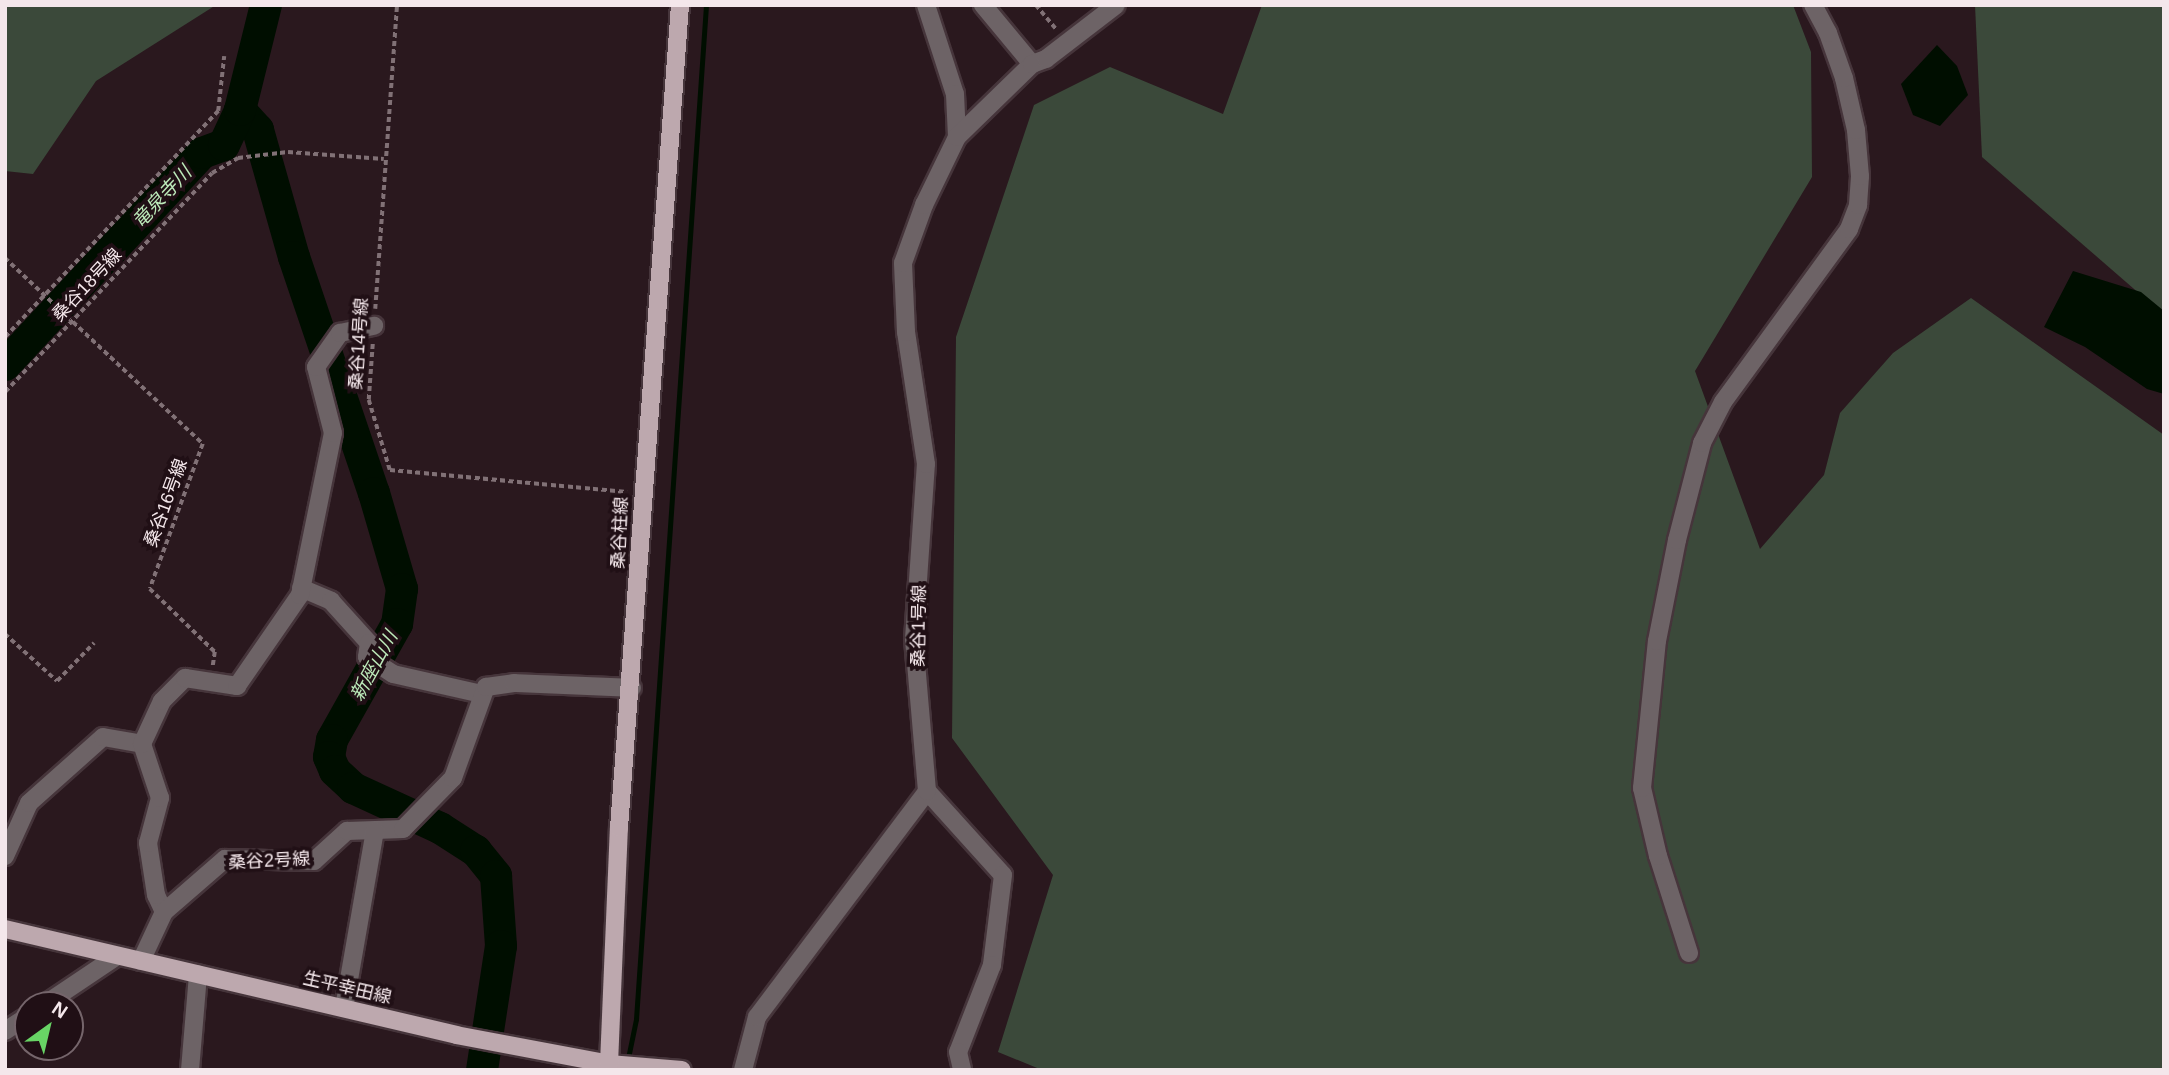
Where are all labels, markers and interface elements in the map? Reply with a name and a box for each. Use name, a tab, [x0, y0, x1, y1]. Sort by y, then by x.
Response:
water label: 竜泉寺川	[128, 161, 196, 233]
street label: 桑谷18号線	[48, 244, 126, 326]
street label: 桑谷14号線	[345, 297, 373, 391]
street label: 桑谷16号線	[140, 456, 192, 550]
street label: 桑谷柱線	[607, 496, 633, 570]
street label: 桑谷1号線	[907, 585, 931, 667]
water label: 新座山川	[346, 627, 402, 705]
street label: 桑谷2号線	[227, 848, 311, 874]
street label: 生平幸田線	[301, 967, 393, 1009]
north arrow	[14, 991, 84, 1061]
text: N	[48, 997, 71, 1022]

